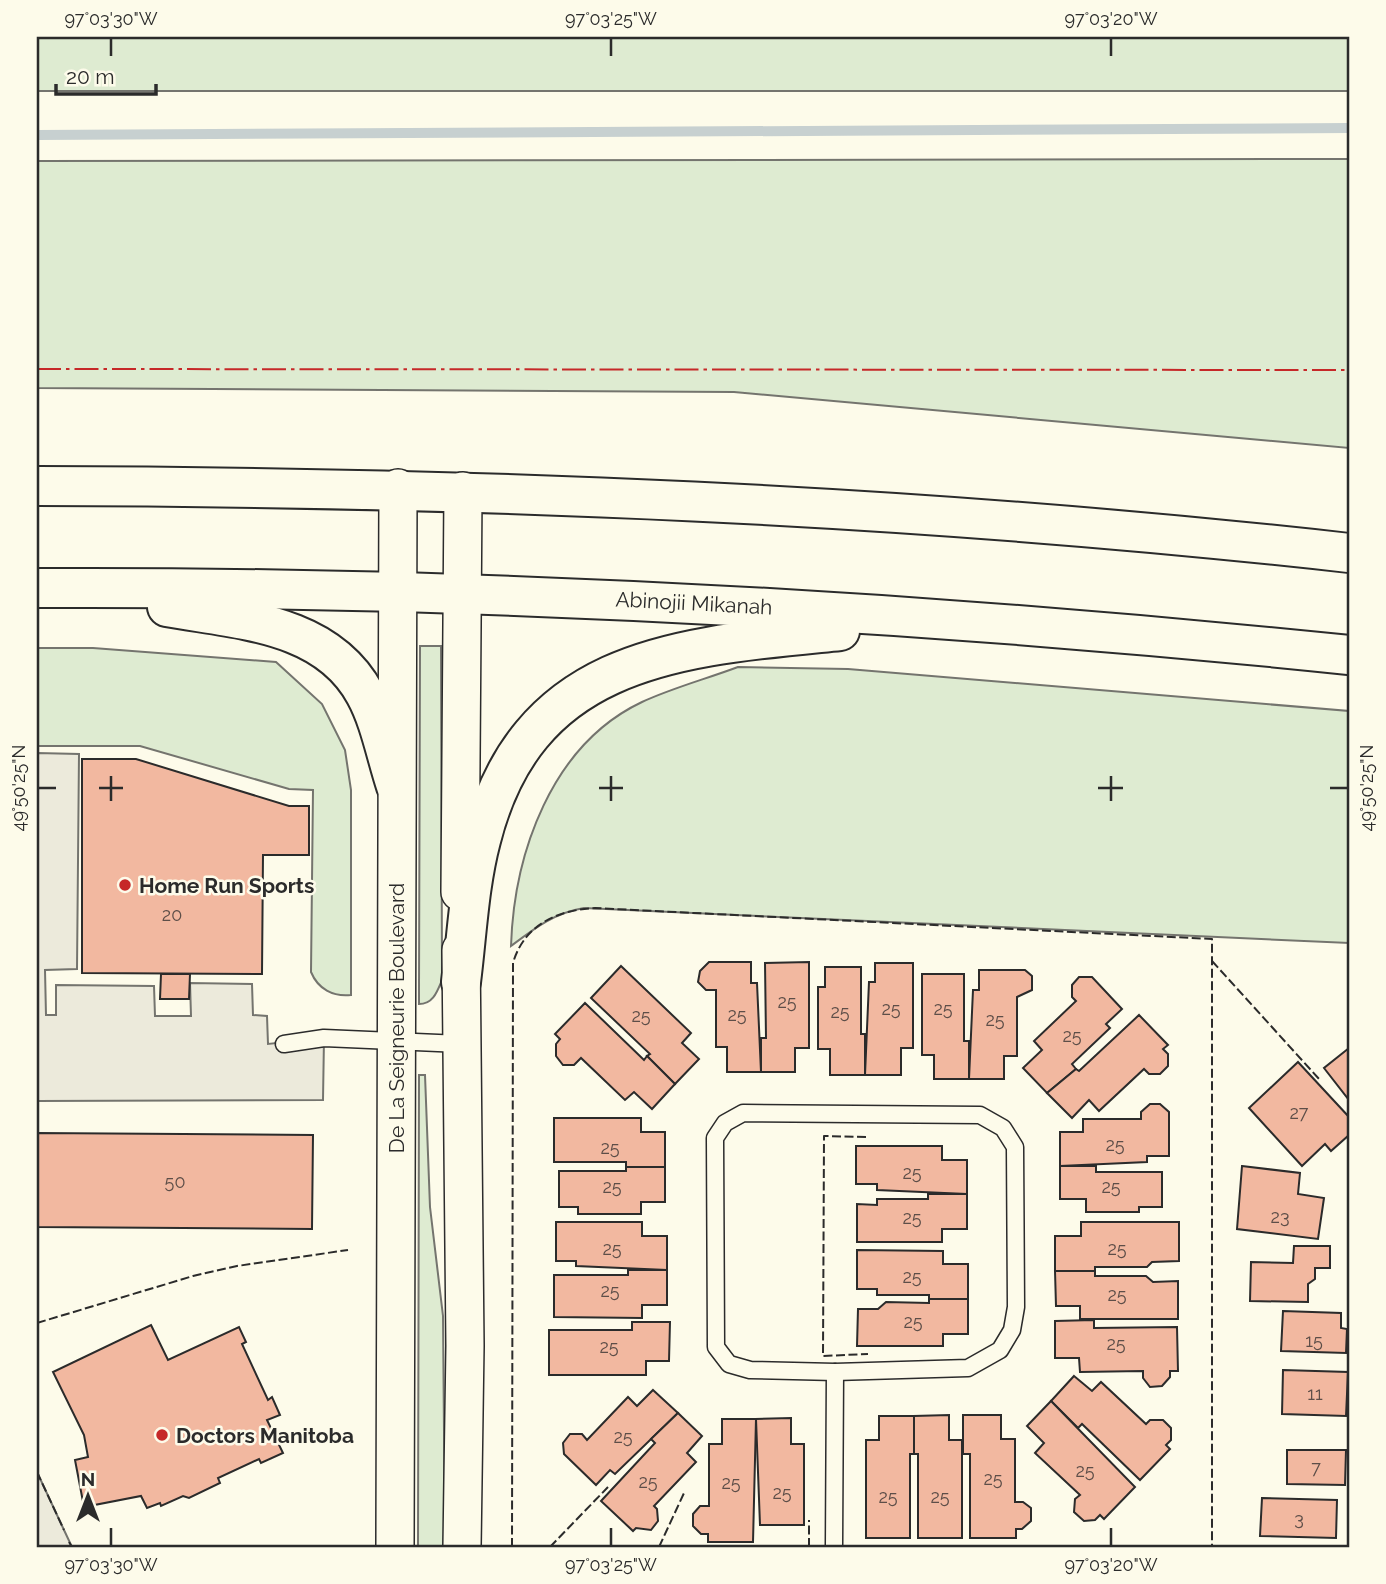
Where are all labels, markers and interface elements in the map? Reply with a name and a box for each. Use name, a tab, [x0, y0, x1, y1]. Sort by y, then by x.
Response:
text: 97°03'30"W	[64, 8, 158, 29]
text: 97°03'25"W	[565, 8, 657, 29]
text: 97°03'20"W	[1065, 8, 1158, 29]
scale bar	[56, 52, 156, 96]
text: 20 m	[66, 64, 114, 89]
street label: Abinojii Mikanah	[615, 586, 773, 620]
text: 49°50'25"N	[8, 745, 29, 831]
text: 49°50'25"N	[1356, 745, 1377, 831]
place label: Home Run Sports	[139, 873, 314, 898]
marker: Home Run Sports	[117, 877, 133, 893]
street label: De La Seigneurie Boulevard	[384, 883, 409, 1153]
house number: 20	[162, 904, 182, 925]
house number: 25	[777, 991, 797, 1012]
house number: 25	[881, 998, 901, 1019]
house number: 25	[933, 998, 953, 1019]
house number: 25	[830, 1001, 850, 1022]
house number: 25	[727, 1004, 747, 1025]
house number: 25	[631, 1005, 651, 1026]
house number: 25	[985, 1009, 1005, 1030]
house number: 25	[1062, 1025, 1082, 1046]
house number: 27	[1289, 1102, 1309, 1123]
house number: 25	[1105, 1134, 1125, 1155]
house number: 25	[600, 1137, 620, 1158]
house number: 25	[902, 1162, 922, 1183]
house number: 50	[165, 1171, 185, 1192]
house number: 25	[602, 1176, 622, 1197]
house number: 25	[1101, 1176, 1121, 1197]
house number: 23	[1271, 1206, 1290, 1227]
house number: 25	[902, 1207, 922, 1228]
house number: 25	[602, 1238, 622, 1259]
house number: 25	[1107, 1238, 1127, 1259]
house number: 25	[902, 1266, 922, 1287]
house number: 25	[600, 1280, 620, 1301]
house number: 25	[1107, 1284, 1127, 1305]
house number: 25	[903, 1311, 923, 1332]
house number: 15	[1305, 1330, 1323, 1351]
house number: 25	[1106, 1333, 1126, 1354]
house number: 25	[599, 1336, 619, 1357]
house number: 11	[1307, 1383, 1323, 1404]
place label: Doctors Manitoba	[176, 1423, 354, 1448]
house number: 25	[613, 1426, 633, 1447]
marker: Doctors Manitoba	[154, 1427, 170, 1443]
house number: 7	[1311, 1457, 1321, 1478]
house number: 25	[1075, 1460, 1095, 1481]
north arrow	[52, 1462, 122, 1532]
text: N	[81, 1468, 95, 1490]
house number: 25	[983, 1468, 1003, 1489]
house number: 25	[638, 1471, 658, 1492]
house number: 25	[721, 1472, 741, 1493]
house number: 25	[772, 1482, 792, 1503]
house number: 25	[878, 1486, 898, 1507]
house number: 25	[930, 1486, 950, 1507]
house number: 3	[1294, 1508, 1304, 1529]
text: 97°03'30"W	[64, 1554, 158, 1575]
text: 97°03'25"W	[565, 1554, 657, 1575]
text: 97°03'20"W	[1065, 1554, 1158, 1575]

